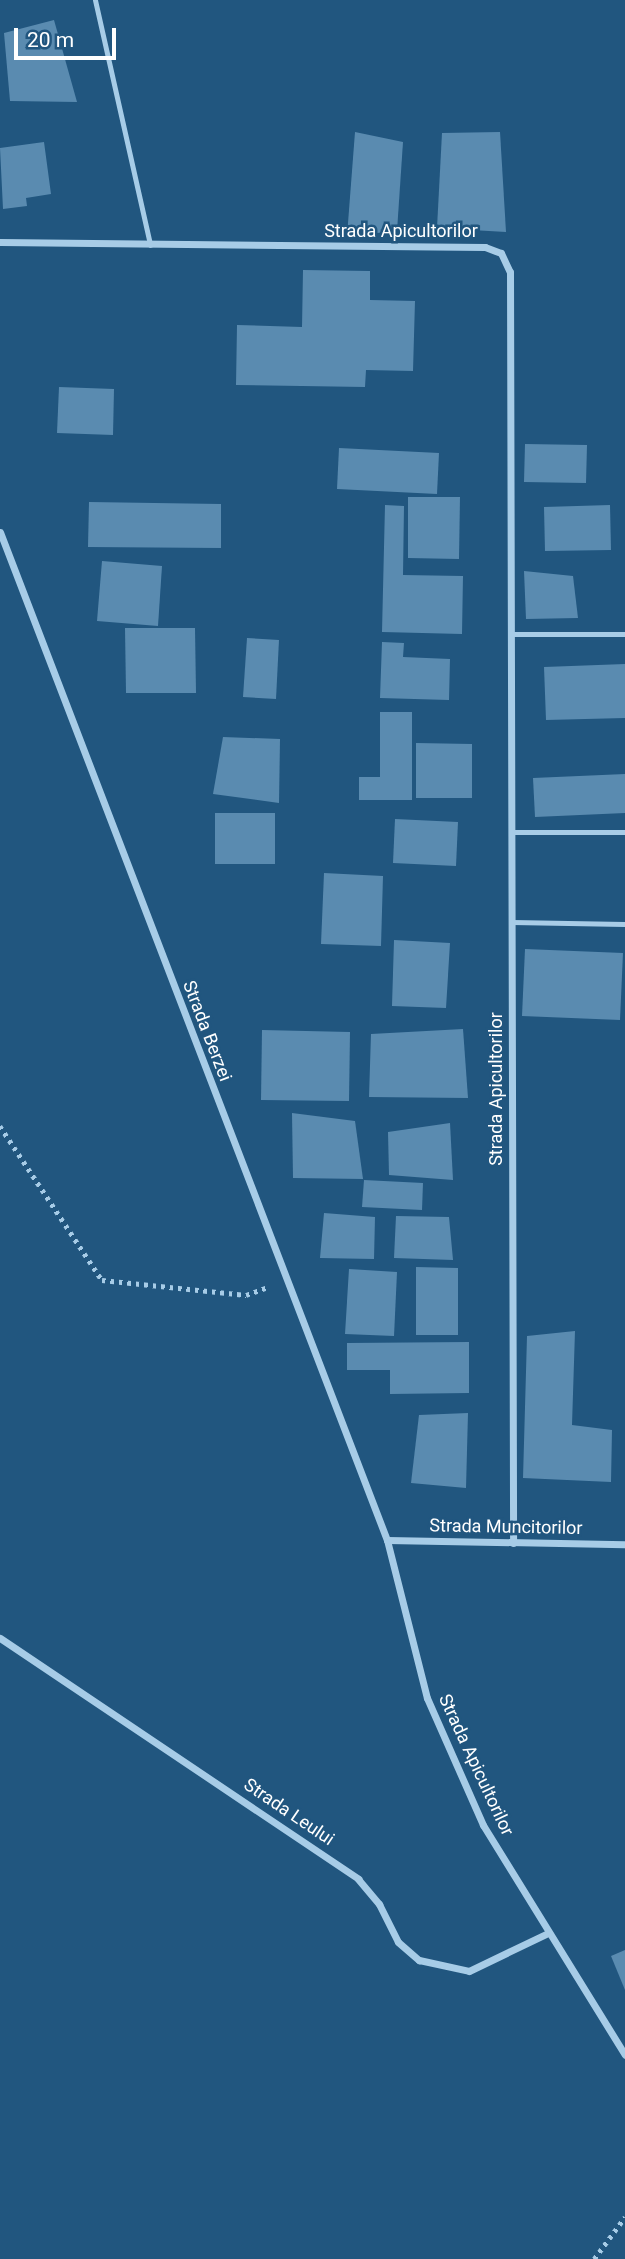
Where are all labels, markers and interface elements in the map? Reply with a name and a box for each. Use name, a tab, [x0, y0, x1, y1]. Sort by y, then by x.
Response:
scale bar	[18, 14, 119, 58]
text: 20 m	[27, 28, 74, 52]
street label: Strada Apicultorilor	[324, 220, 478, 242]
street label: Strada Berzei	[178, 978, 236, 1084]
street label: Strada Apicultorilor	[485, 1012, 507, 1166]
street label: Strada Muncitorilor	[429, 1515, 583, 1539]
street label: Strada Apicultorilor	[434, 1691, 518, 1839]
street label: Strada Leului	[240, 1774, 338, 1850]

